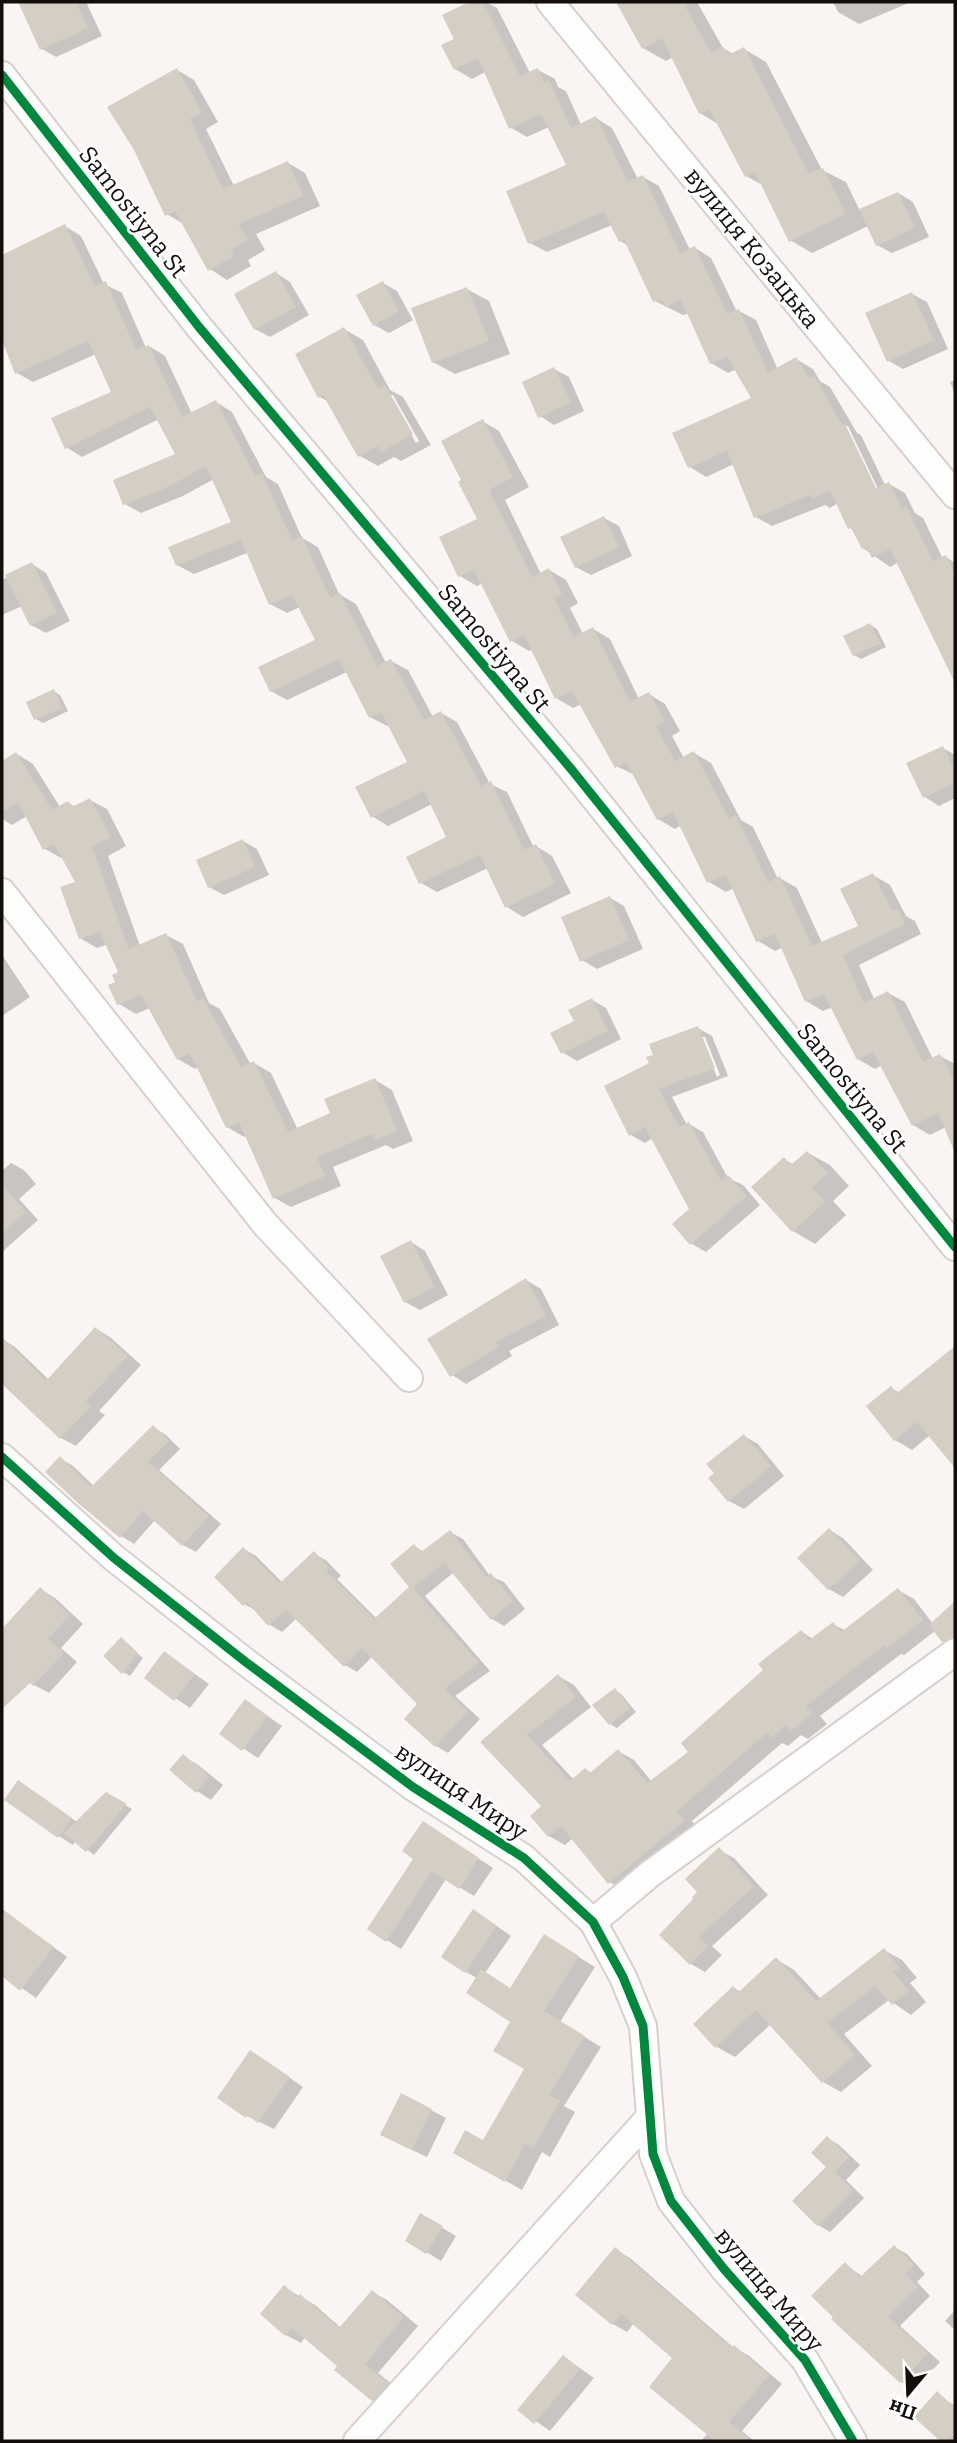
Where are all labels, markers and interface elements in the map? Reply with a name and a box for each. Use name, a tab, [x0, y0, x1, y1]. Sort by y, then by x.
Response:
street label: Samostiyna St	[73, 141, 193, 284]
street label: вулиця Козацька	[679, 162, 825, 334]
street label: Samostiyna St	[432, 578, 556, 718]
street label: Samostiyna St	[791, 1017, 913, 1159]
street label: вулиця Миру	[390, 1738, 532, 1846]
street label: вулиця Миру	[709, 2222, 829, 2358]
north arrow	[873, 2359, 943, 2429]
text: Пн	[886, 2394, 919, 2425]

